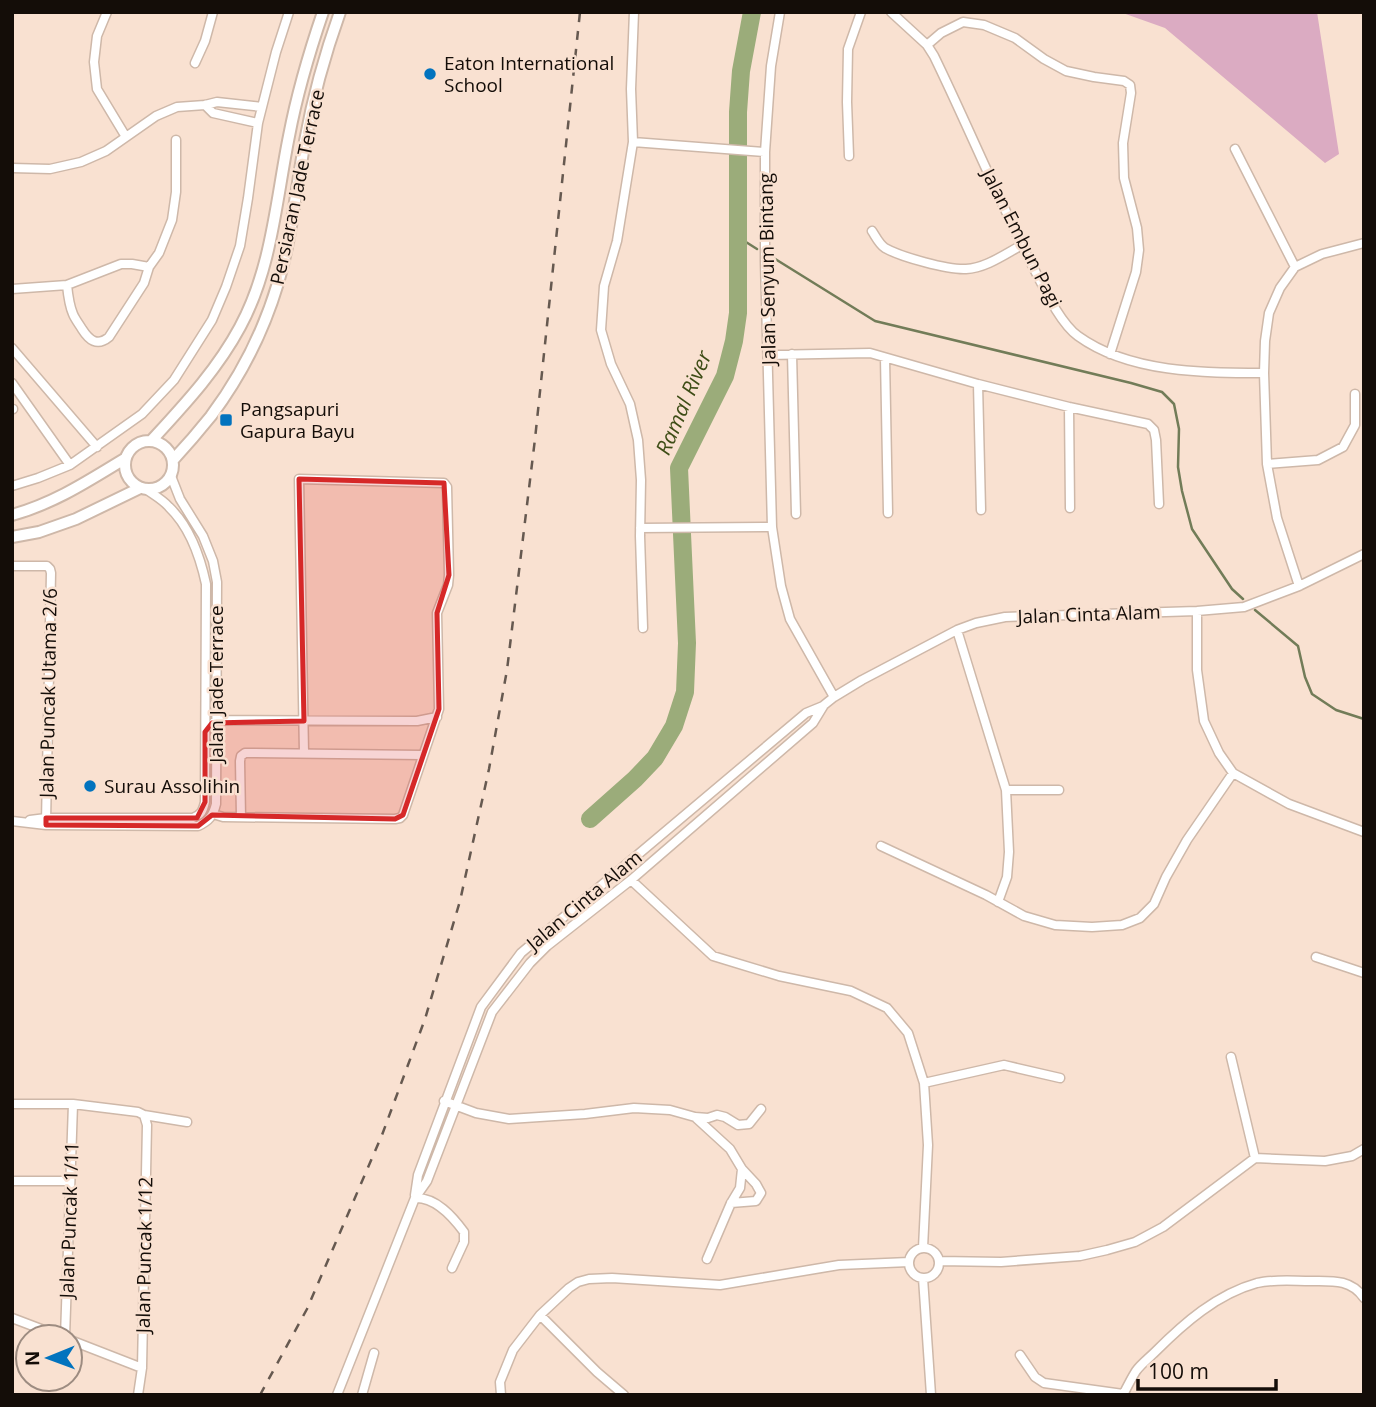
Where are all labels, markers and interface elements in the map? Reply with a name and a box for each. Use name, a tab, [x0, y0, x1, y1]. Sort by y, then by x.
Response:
place label: Eaton International School	[444, 50, 614, 98]
marker: Eaton International School	[422, 66, 438, 82]
street label: Persiaran Jade Terrace	[264, 87, 330, 287]
street label: Jalan Embun Pagi	[975, 162, 1068, 312]
street label: Jalan Senyum Bintang	[752, 173, 782, 367]
water label: Ramal River	[649, 346, 718, 459]
place label: Pangsapuri Gapura Bayu	[240, 396, 355, 444]
marker: Pangsapuri Gapura Bayu	[218, 412, 234, 428]
street label: Jalan Puncak Utama 2/6	[33, 588, 63, 800]
street label: Jalan Cinta Alam	[1015, 599, 1161, 630]
street label: Jalan Jade Terrace	[203, 605, 229, 765]
place label: Surau Assolihin	[104, 773, 240, 799]
marker: Surau Assolihin	[82, 778, 98, 794]
street label: Jalan Cinta Alam	[519, 844, 647, 957]
street label: Jalan Puncak 1/11	[53, 1141, 85, 1301]
street label: Jalan Puncak 1/12	[130, 1177, 158, 1335]
north arrow	[14, 1323, 84, 1393]
scale bar	[1138, 1348, 1276, 1392]
text: N	[19, 1350, 45, 1366]
text: 100 m	[1148, 1357, 1209, 1385]

